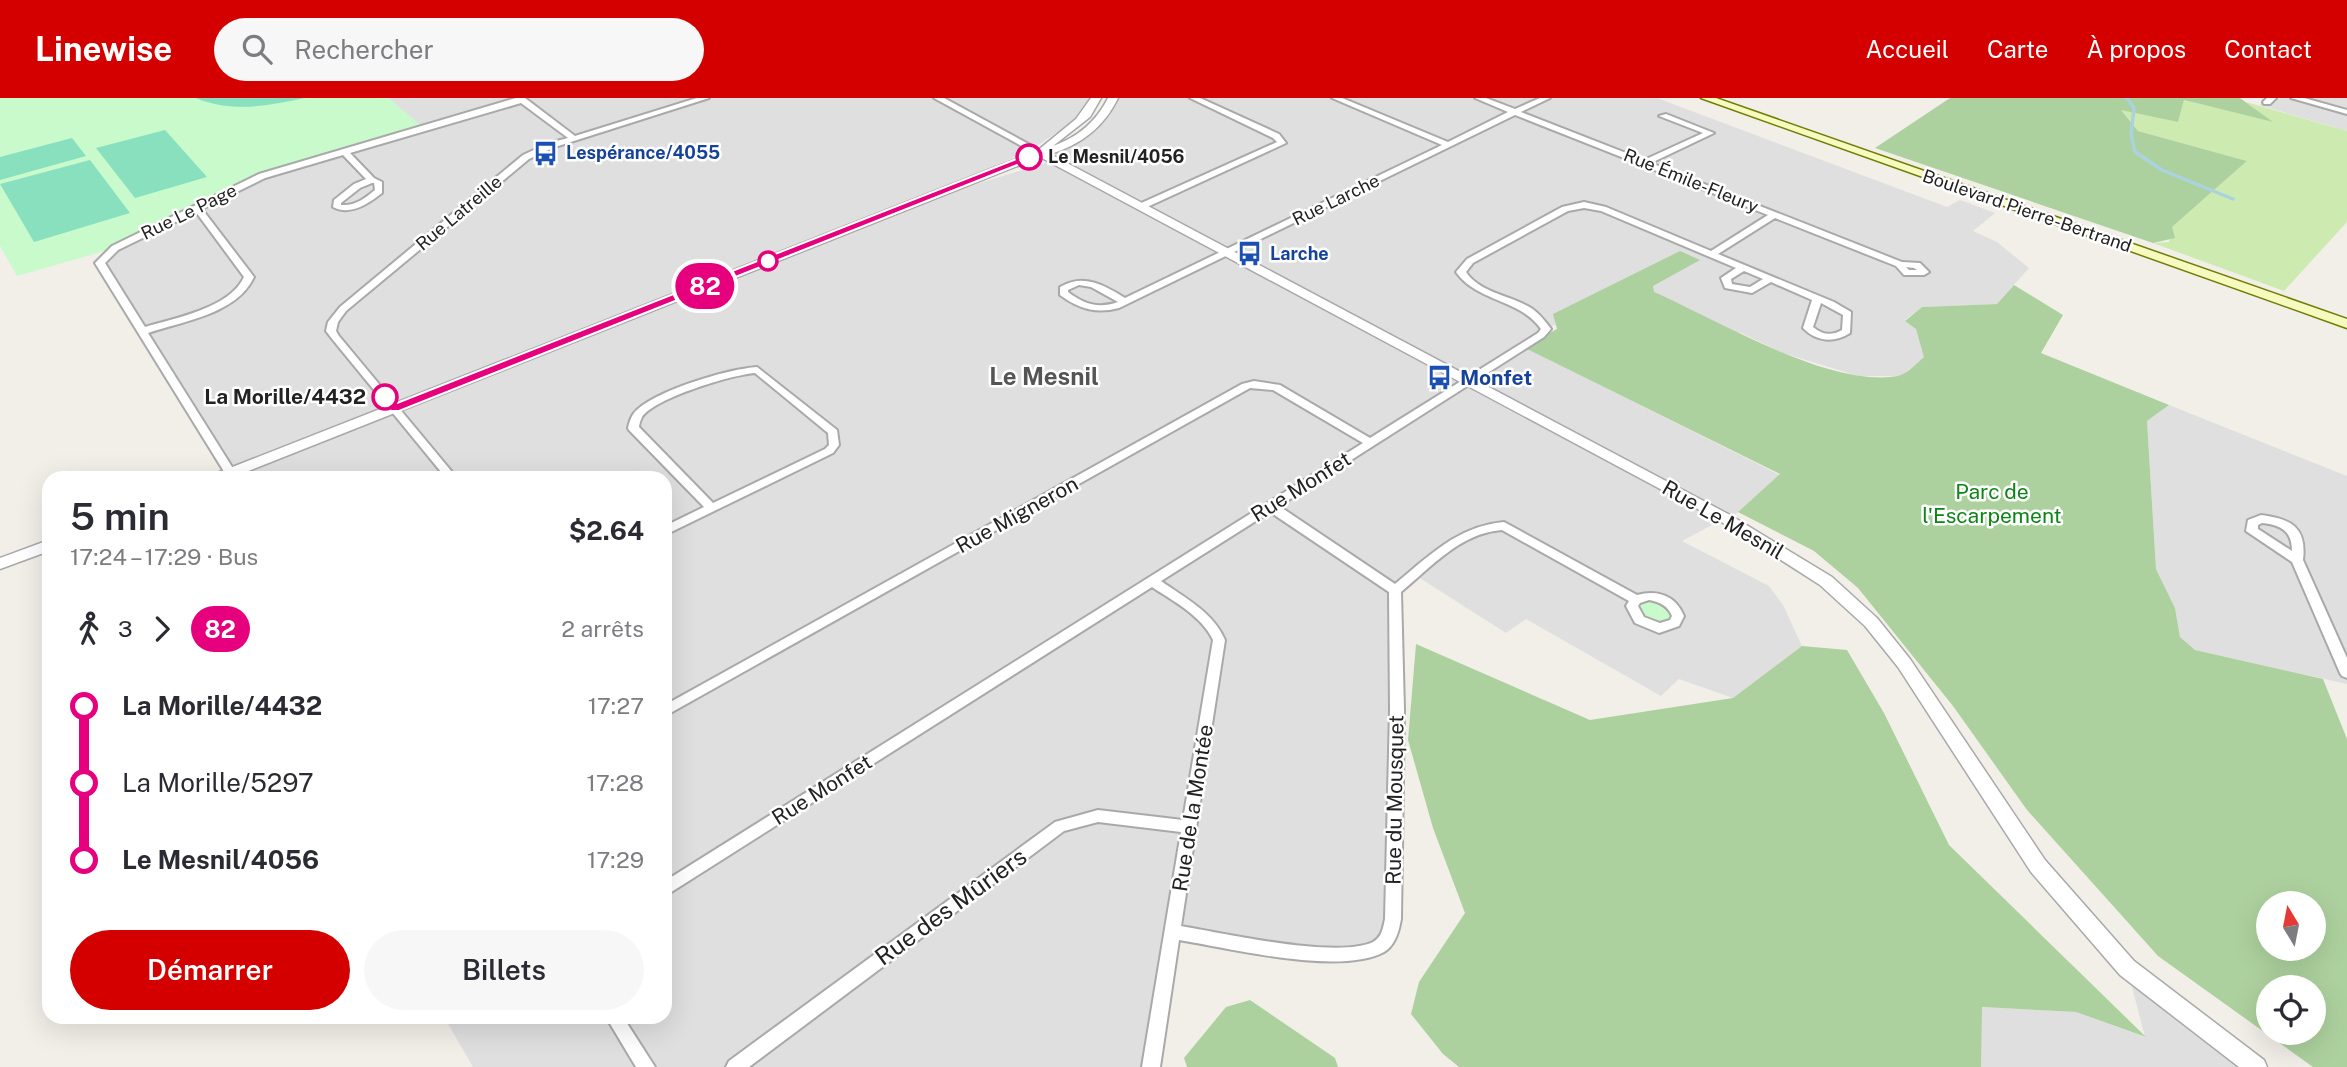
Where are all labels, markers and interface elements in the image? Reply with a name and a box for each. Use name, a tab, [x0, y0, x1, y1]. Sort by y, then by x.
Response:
search box	[214, 18, 704, 81]
text: Linewise	[35, 30, 172, 68]
icon: search	[238, 30, 276, 68]
text: Rechercher	[294, 34, 434, 65]
text: Accueil	[1866, 35, 1949, 63]
text: Carte	[1987, 35, 2048, 63]
text: À propos	[2086, 35, 2186, 63]
text: Contact	[2224, 35, 2312, 63]
bus stop icon: Lespérance/4055	[532, 139, 560, 167]
place label: Lespérance/4055	[566, 142, 720, 163]
street label: Rue Émile-Fleury	[1621, 143, 1762, 217]
marker: Le Mesnil/4056	[1016, 144, 1042, 170]
place label: Le Mesnil/4056	[1048, 146, 1185, 167]
street label: Boulevard Pierre-Bertrand	[1920, 165, 2134, 256]
street label: Rue Larche	[1289, 169, 1383, 230]
street label: Rue Latreille	[411, 171, 506, 255]
street label: Rue Le Page	[138, 179, 240, 244]
bus stop icon: Larche	[1236, 240, 1264, 268]
place label: Larche	[1270, 243, 1329, 264]
unlabelled marker	[758, 251, 778, 271]
line badge: 82	[674, 263, 736, 309]
text: 82	[689, 272, 721, 300]
district label: Le Mesnil	[989, 362, 1099, 390]
bus stop icon: Monfet	[1426, 364, 1454, 392]
place label: Monfet	[1460, 365, 1532, 390]
place label: La Morille/4432	[204, 384, 366, 409]
marker: La Morille/4432	[372, 384, 398, 410]
street label: Rue Monfet	[1246, 446, 1355, 527]
street label: Rue Migneron	[951, 471, 1082, 558]
street label: Rue Le Mesnil	[1658, 475, 1789, 564]
park label: Parc de l'Escarpement	[1922, 479, 2062, 528]
text: 5 min	[70, 494, 170, 539]
text: $2.64	[569, 515, 644, 546]
text: 17:24 – 17:29 · Bus	[70, 543, 258, 570]
icon: walk	[70, 610, 108, 648]
icon: forward	[143, 610, 181, 648]
text: 3	[118, 615, 133, 642]
text: 82	[205, 615, 236, 643]
text: 2 arrêts	[561, 615, 644, 642]
text: La Morille/4432	[122, 690, 322, 721]
text: 17:27	[588, 692, 644, 719]
street label: Rue du Mousquet	[1381, 715, 1408, 885]
street label: Rue de la Montée	[1167, 723, 1218, 893]
street label: Rue Monfet	[767, 749, 876, 830]
text: La Morille/5297	[122, 767, 314, 798]
text: 17:28	[587, 769, 644, 796]
street label: Rue des Mûriers	[869, 842, 1032, 971]
text: Le Mesnil/4056	[122, 844, 319, 875]
text: 17:29	[587, 846, 644, 873]
north arrow	[2256, 891, 2326, 961]
map controls	[2256, 891, 2326, 1045]
button: Démarrer	[70, 930, 350, 1010]
button: Billets	[364, 930, 644, 1010]
button: locate	[2256, 975, 2326, 1045]

